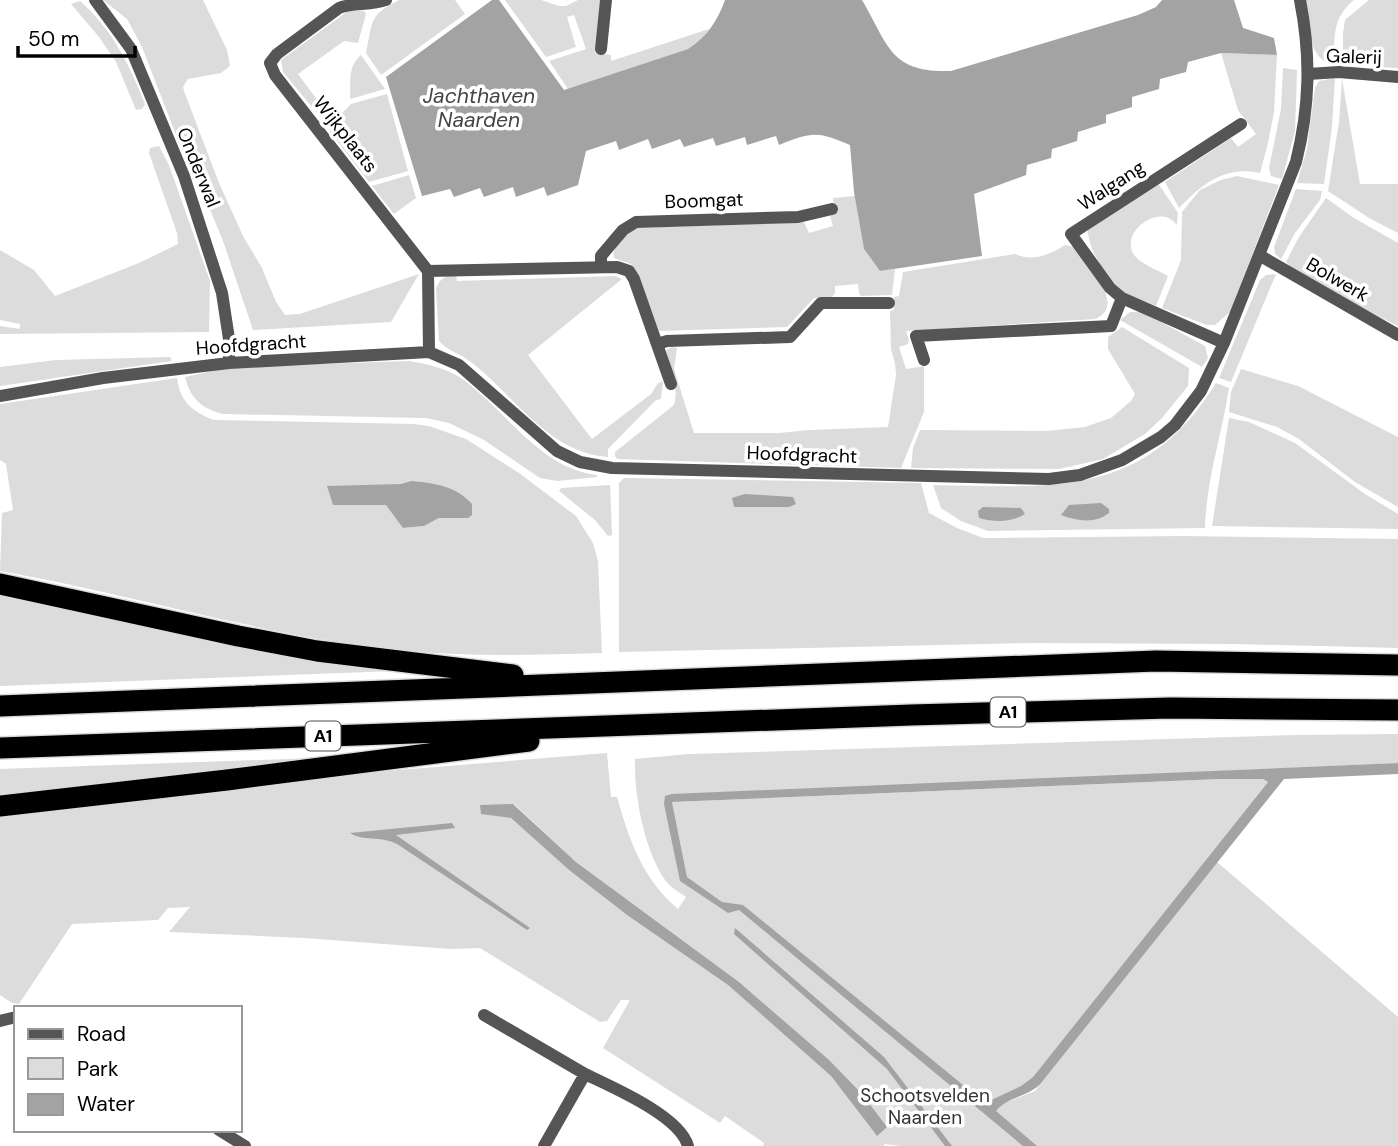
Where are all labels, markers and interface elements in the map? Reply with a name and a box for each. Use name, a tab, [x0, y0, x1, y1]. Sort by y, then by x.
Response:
scale bar	[18, 14, 135, 58]
text: 50 m	[28, 25, 79, 53]
street label: Galerij	[1326, 43, 1382, 70]
water label: Jachthaven Naarden	[423, 82, 535, 134]
street label: Wijkplaats	[308, 91, 383, 178]
street label: Onderwal	[171, 124, 226, 211]
street label: Walgang	[1073, 154, 1150, 216]
street label: Boomgat	[664, 187, 744, 214]
street label: Bolwerk	[1302, 251, 1374, 308]
street label: Hoofdgracht	[195, 328, 307, 361]
street label: Hoofdgracht	[746, 440, 858, 469]
road number: A1	[990, 698, 1026, 726]
road number: A1	[306, 722, 340, 750]
legend	[14, 1006, 242, 1132]
text: Road	[77, 1020, 126, 1048]
text: Park	[77, 1055, 119, 1083]
park label: Schootsvelden Naarden	[860, 1083, 990, 1130]
text: Water	[77, 1090, 135, 1118]

